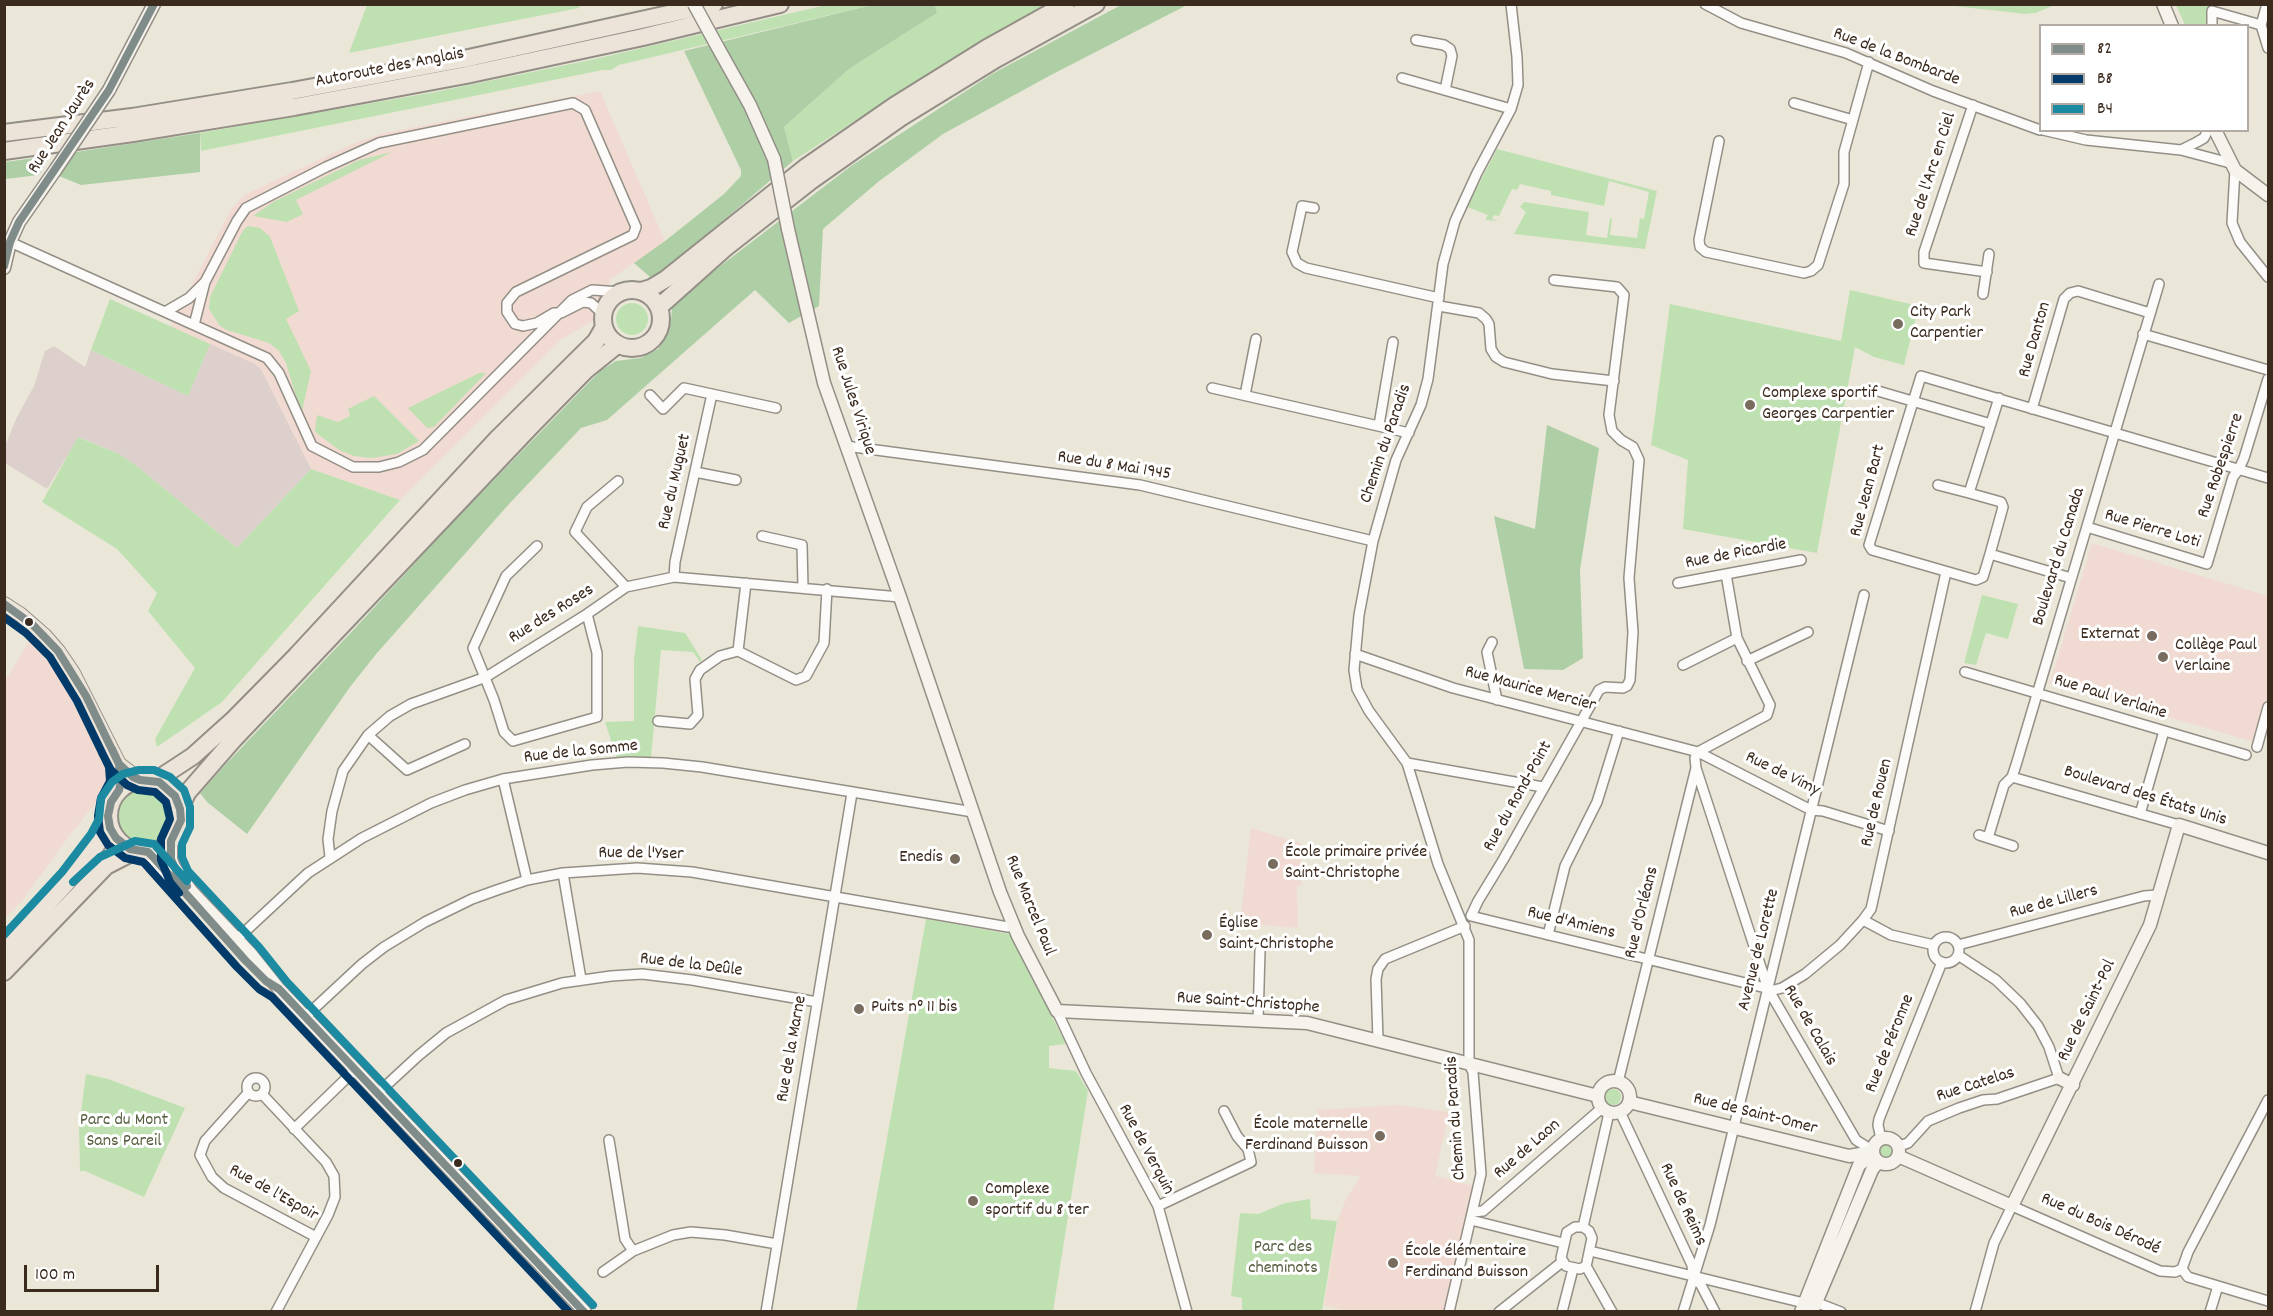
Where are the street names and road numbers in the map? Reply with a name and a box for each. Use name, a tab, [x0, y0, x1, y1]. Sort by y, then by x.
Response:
street label: Rue de la Bombarde	[1830, 24, 1962, 92]
street label: Autoroute des Anglais	[314, 44, 466, 94]
street label: Rue Jean Jaurès	[24, 76, 102, 178]
street label: Rue de l'Arc en Ciel	[1902, 110, 1962, 240]
street label: Rue Danton	[2015, 300, 2057, 380]
street label: Rue Jules Virique	[824, 344, 880, 458]
street label: Chemin du Paradis	[1357, 382, 1417, 506]
street label: Rue Robespierre	[2194, 411, 2250, 521]
street label: Rue du Muguet	[655, 432, 697, 532]
street label: Rue Jean Bart	[1846, 443, 1892, 539]
street label: Rue du 8 Mai 1945	[1056, 447, 1172, 487]
street label: Boulevard du Canada	[2029, 485, 2091, 629]
street label: Rue Pierre Loti	[2102, 505, 2202, 555]
street label: Rue de Picardie	[1684, 535, 1788, 575]
street label: Rue des Roses	[505, 580, 599, 650]
street label: Rue Maurice Mercier	[1462, 662, 1598, 718]
street label: Rue Paul Verlaine	[2051, 671, 2169, 725]
street label: Rue de la Somme	[523, 736, 639, 770]
street label: Rue du Rond-Point	[1480, 738, 1558, 856]
street label: Rue de Vimy	[1741, 748, 1823, 802]
street label: Rue de Rouen	[1857, 757, 1899, 849]
street label: Boulevard des États Unis	[2061, 762, 2229, 832]
street label: Rue de l'Yser	[598, 843, 684, 867]
street label: Rue Marcel Paul	[999, 853, 1059, 959]
street label: Rue d'Orléans	[1621, 865, 1665, 961]
street label: Rue de Lillers	[2008, 881, 2100, 925]
street label: Avenue de Lorette	[1734, 887, 1786, 1013]
street label: Rue d'Amiens	[1525, 903, 1617, 945]
street label: Rue de la Deûle	[639, 949, 743, 983]
street label: Rue de Saint-Pol	[2054, 957, 2122, 1065]
street label: Rue de Calais	[1777, 982, 1841, 1070]
street label: Rue Saint-Christophe	[1176, 988, 1320, 1020]
street label: Rue de Péronne	[1861, 992, 1921, 1096]
street label: Rue de la Marne	[773, 994, 813, 1104]
street label: Chemin du Paradis	[1442, 1055, 1472, 1181]
street label: Rue Catelas	[1934, 1063, 2018, 1109]
street label: Rue de Saint-Omer	[1691, 1089, 1819, 1141]
street label: Rue de Verquin	[1112, 1101, 1178, 1199]
street label: Rue de Laon	[1490, 1115, 1566, 1185]
street label: Rue de Reims	[1653, 1160, 1711, 1250]
street label: Rue de l'Espoir	[225, 1161, 321, 1227]
street label: Rue du Bois Dérodé	[2037, 1189, 2163, 1261]

